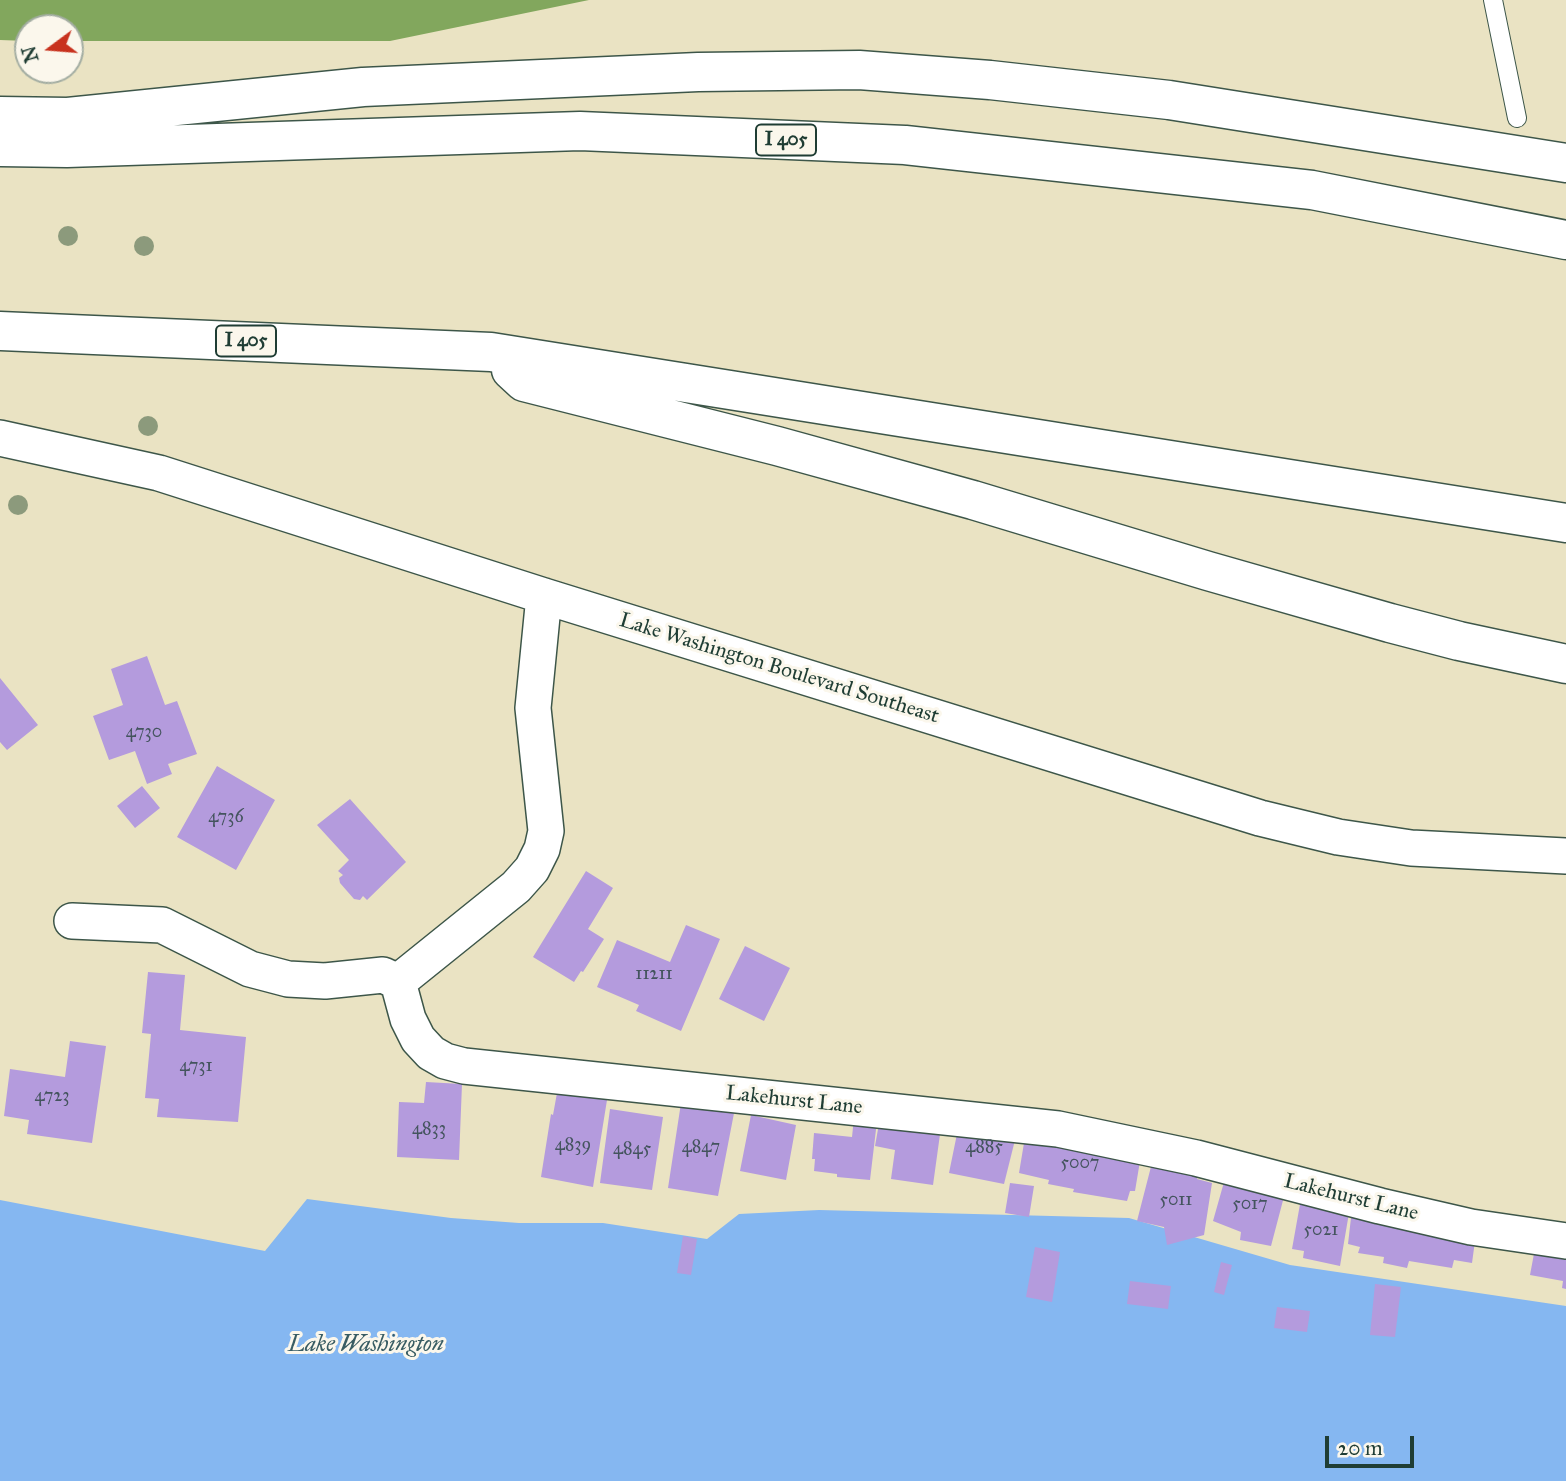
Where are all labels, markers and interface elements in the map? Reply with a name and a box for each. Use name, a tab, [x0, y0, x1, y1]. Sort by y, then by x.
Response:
north arrow	[14, 14, 84, 84]
text: N	[17, 43, 44, 65]
road number: I 405	[756, 124, 816, 156]
road number: I 405	[216, 326, 276, 356]
street label: Lake Washington Boulevard Southeast	[616, 608, 942, 730]
house number: 4730	[126, 722, 162, 744]
house number: 4736	[208, 807, 244, 829]
house number: 11211	[635, 964, 673, 986]
house number: 4731	[179, 1056, 213, 1078]
street label: Lakehurst Lane	[724, 1081, 864, 1121]
house number: 4723	[35, 1086, 69, 1108]
house number: 4833	[412, 1119, 446, 1141]
house number: 4839	[555, 1135, 591, 1157]
house number: 4847	[682, 1137, 720, 1159]
house number: 4885	[965, 1137, 1003, 1159]
house number: 4845	[613, 1139, 651, 1161]
house number: 5007	[1061, 1153, 1099, 1175]
street label: Lakehurst Lane	[1281, 1169, 1421, 1227]
house number: 5011	[1160, 1190, 1192, 1212]
house number: 5017	[1232, 1194, 1268, 1216]
house number: 5021	[1304, 1220, 1338, 1242]
water label: Lake Washington	[288, 1331, 444, 1359]
scale bar	[1328, 1422, 1417, 1466]
text: 20 m	[1338, 1435, 1383, 1461]

